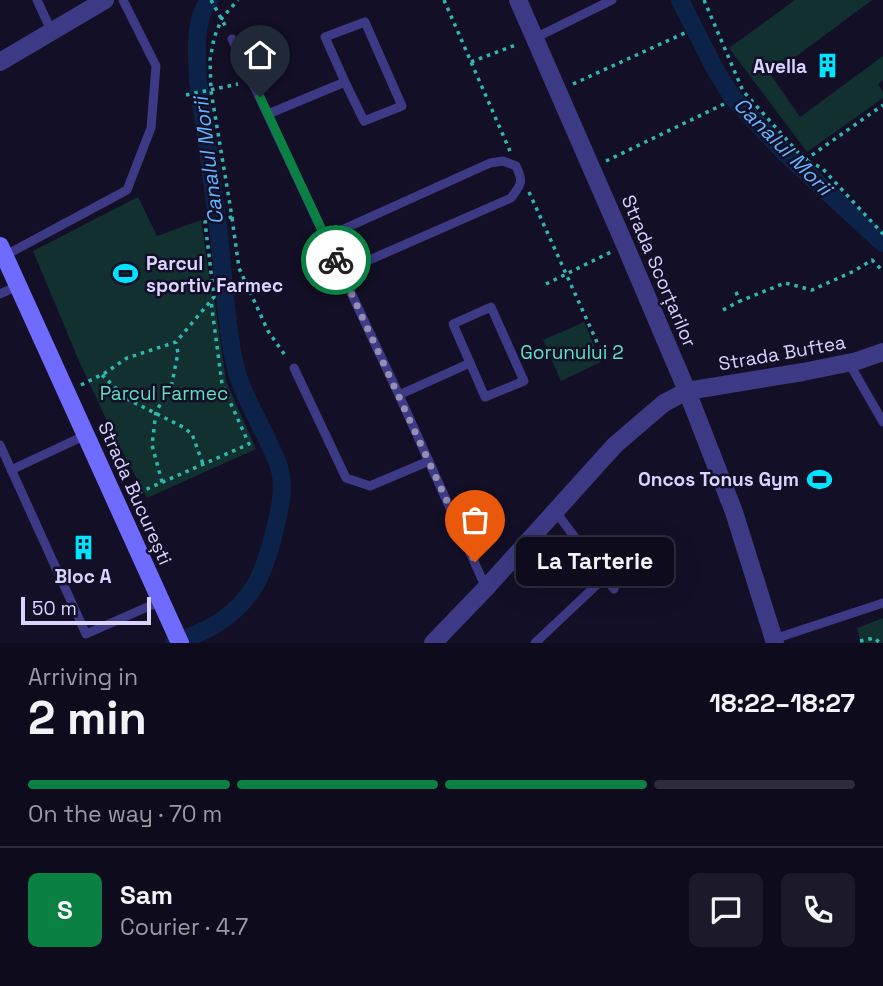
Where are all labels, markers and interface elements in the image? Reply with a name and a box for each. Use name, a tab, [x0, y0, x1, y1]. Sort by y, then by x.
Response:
pin	[230, 25, 290, 97]
icon: home	[241, 36, 279, 74]
building icon: Avella	[813, 52, 841, 80]
place label: Avella	[753, 54, 807, 79]
water label: Canalul Morii	[728, 91, 840, 203]
water label: Canalul Morii	[186, 93, 229, 226]
street label: Strada Scorțarilor	[616, 191, 702, 351]
courier	[301, 225, 371, 295]
icon: bike	[317, 241, 355, 279]
place label: Parcul sportiv Farmec	[146, 251, 283, 298]
sports icon: Parcul sportiv Farmec	[112, 260, 140, 288]
street label: Strada Buftea	[716, 329, 848, 376]
park label: Gorunului 2	[520, 340, 624, 365]
park label: Parcul Farmec	[100, 381, 228, 406]
street label: Strada București	[92, 417, 178, 569]
sports icon: Oncos Tonus Gym	[805, 465, 833, 493]
place label: Oncos Tonus Gym	[638, 467, 799, 492]
pin	[445, 490, 505, 562]
icon: bag	[456, 501, 494, 539]
building icon: Bloc A	[69, 534, 97, 562]
callout: La Tarterie	[517, 538, 674, 586]
text: La Tarterie	[537, 546, 653, 576]
place label: Bloc A	[54, 564, 112, 589]
scale bar	[21, 594, 150, 626]
text: 50 m	[32, 596, 77, 621]
text: Arriving in	[28, 662, 138, 692]
text: 18:22–18:27	[709, 686, 855, 720]
text: 2 min	[28, 689, 147, 747]
text: On the way · 70 m	[28, 799, 222, 829]
button: chat	[689, 873, 763, 947]
button: phone	[781, 873, 855, 947]
text: Sam	[120, 878, 173, 912]
text: S	[57, 893, 73, 927]
text: Courier · 4.7	[120, 912, 248, 942]

